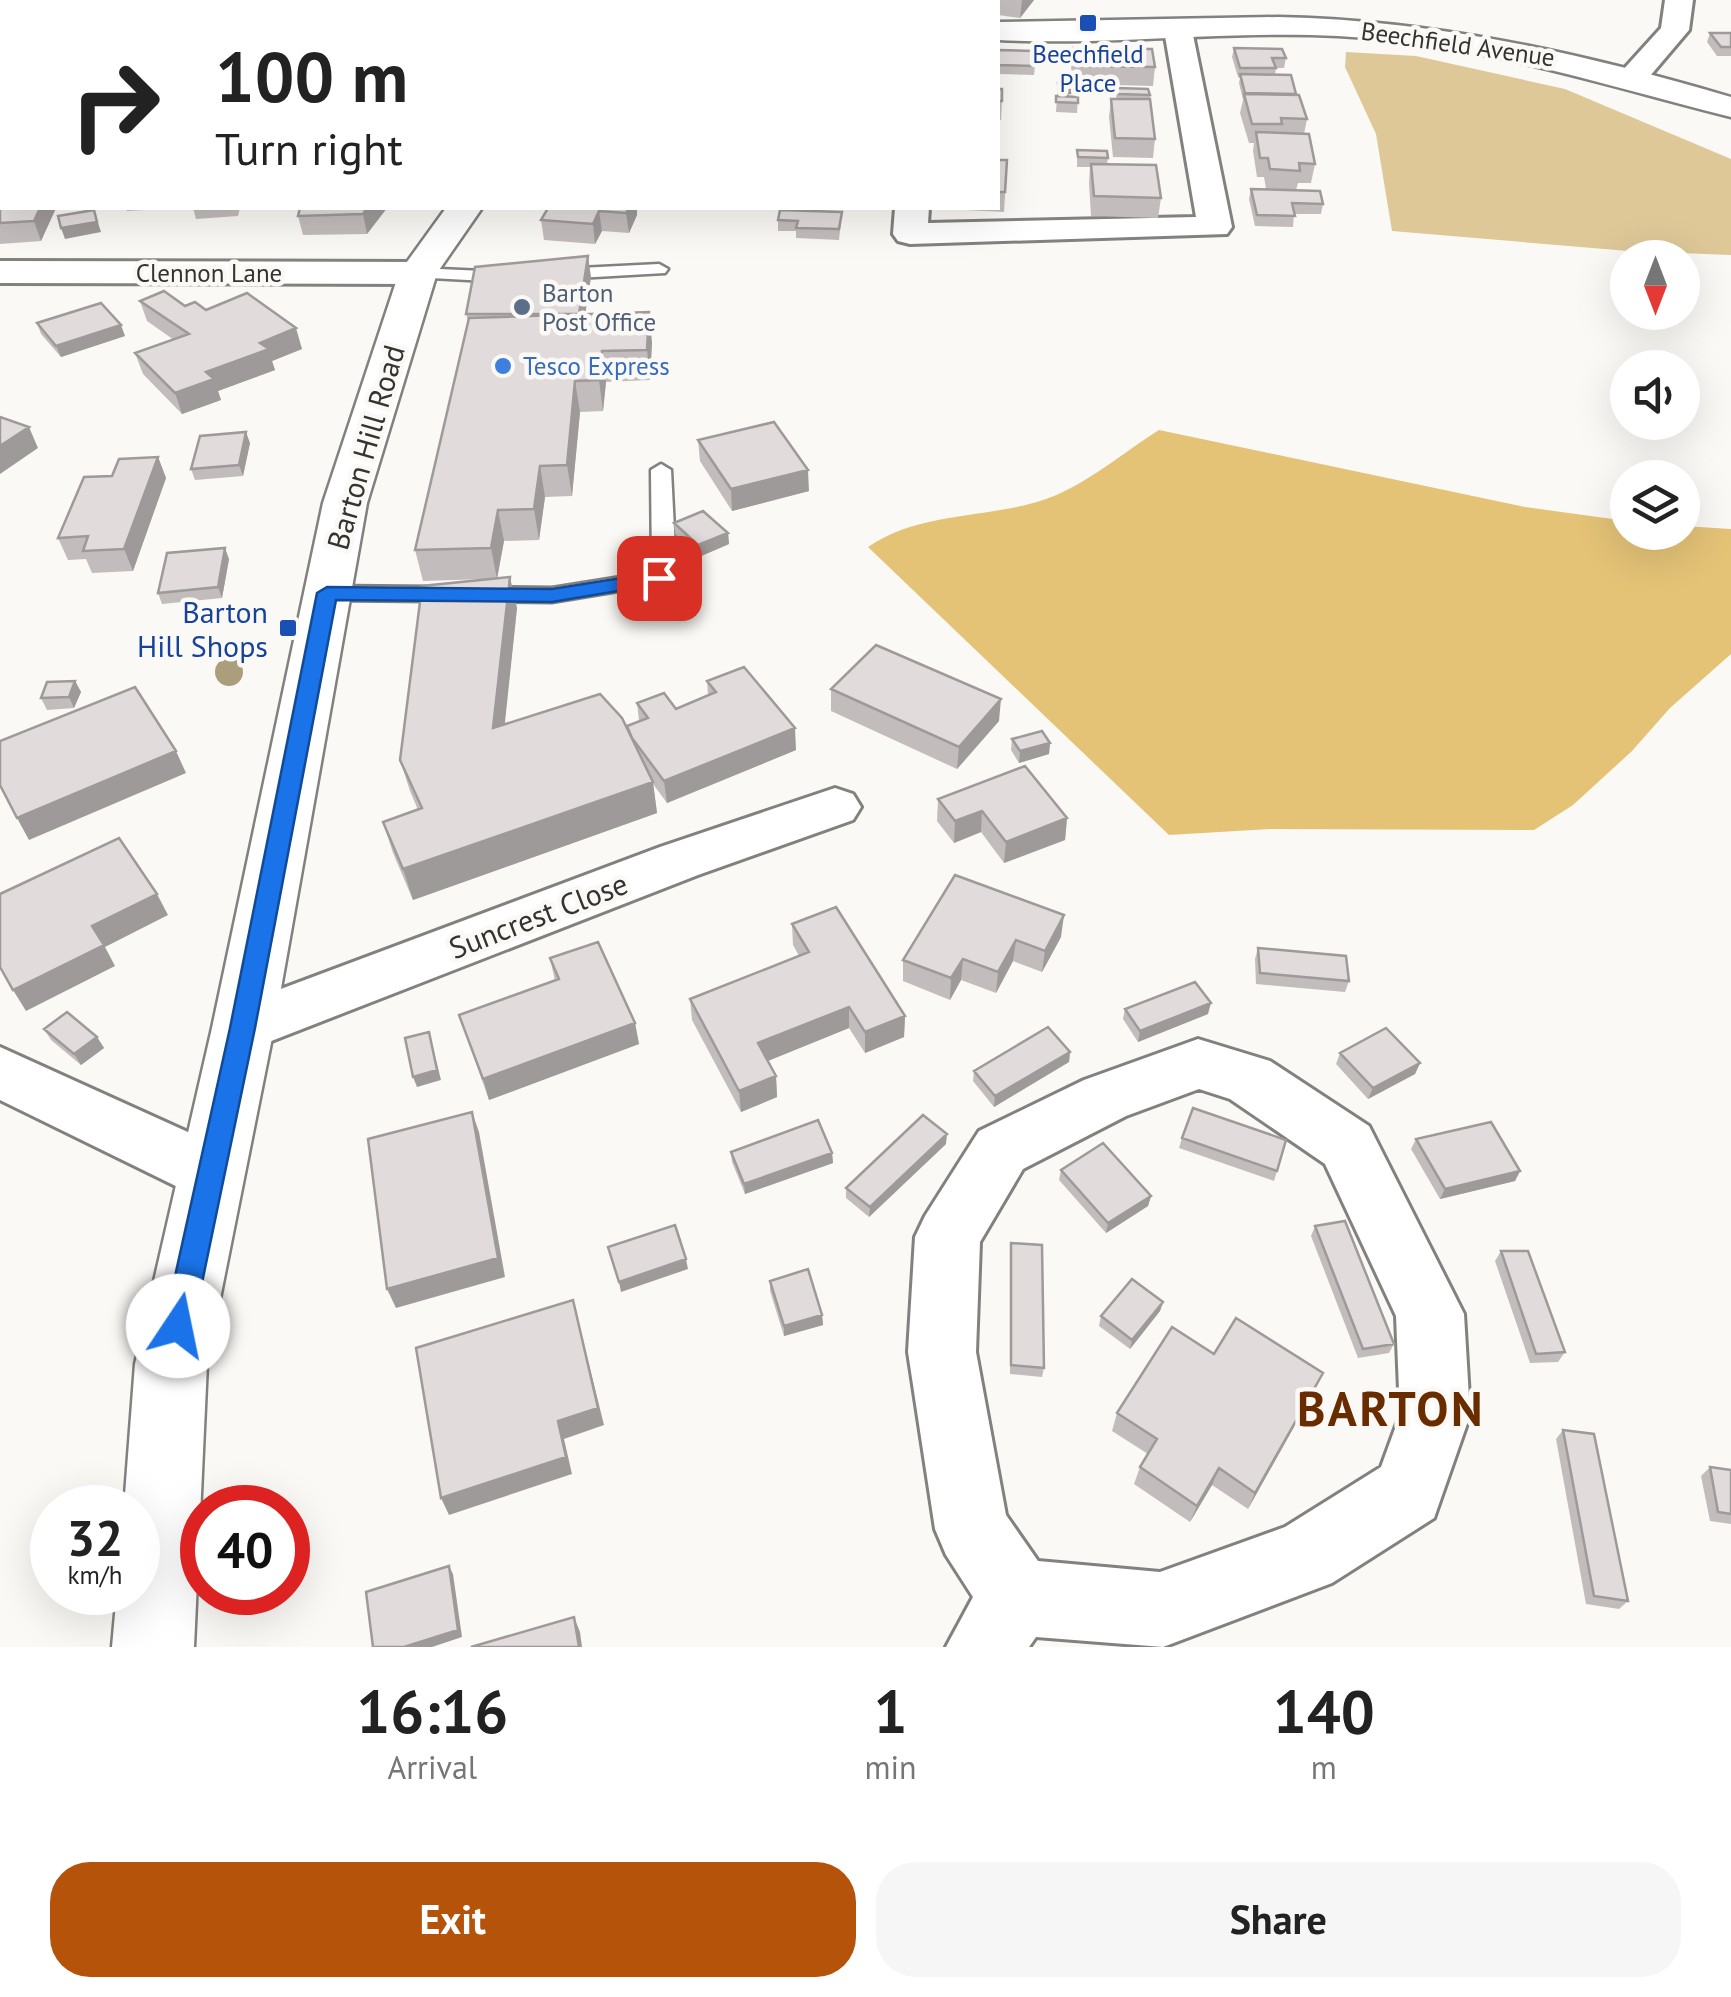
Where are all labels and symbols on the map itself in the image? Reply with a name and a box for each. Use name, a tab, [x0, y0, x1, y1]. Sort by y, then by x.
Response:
marker: Beechfield Place	[1077, 12, 1099, 34]
street label: Beechfield Avenue	[1359, 15, 1557, 73]
place label: Beechfield Place	[1032, 38, 1144, 99]
north arrow	[1610, 240, 1700, 330]
street label: Clennon Lane	[136, 257, 282, 289]
place label: Barton Post Office	[542, 277, 656, 338]
marker: Barton Post Office	[511, 296, 533, 318]
street label: Barton Hill Road	[317, 340, 413, 554]
place label: Tesco Express	[523, 350, 670, 382]
marker: Tesco Express	[492, 355, 514, 377]
pin	[617, 536, 702, 621]
place label: Barton Hill Shops	[137, 592, 268, 665]
marker: Barton Hill Shops	[277, 617, 299, 639]
street label: Suncrest Close	[443, 863, 633, 967]
position arrow	[126, 1274, 230, 1378]
district label: BARTON	[1297, 1377, 1485, 1439]
speed limit sign: 40	[180, 1485, 310, 1615]

